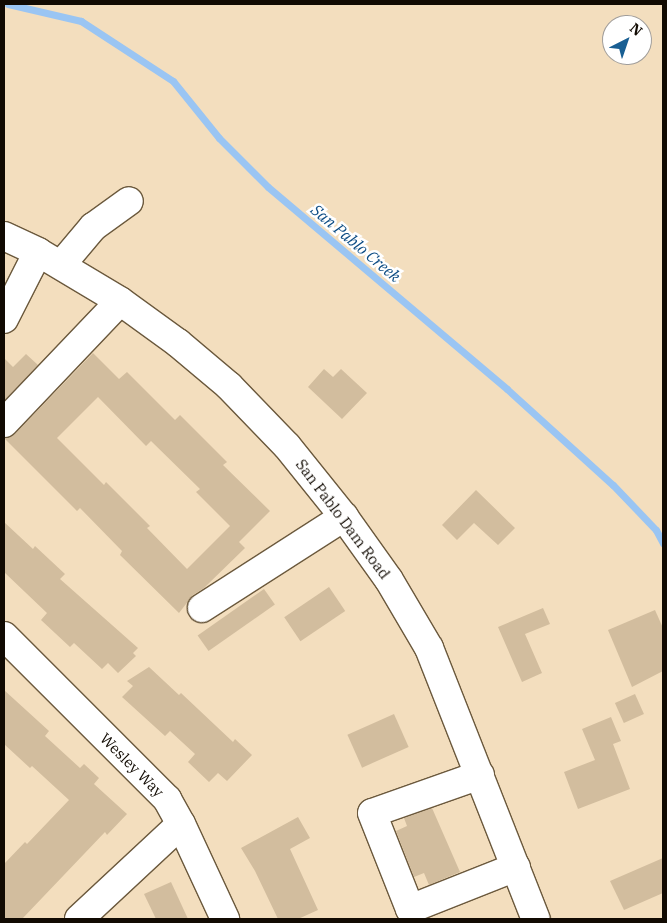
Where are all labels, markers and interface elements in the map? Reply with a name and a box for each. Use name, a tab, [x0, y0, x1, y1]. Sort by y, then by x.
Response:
north arrow	[602, 15, 652, 65]
text: N	[626, 19, 646, 40]
water label: San Pablo Creek	[307, 200, 405, 286]
street label: San Pablo Dam Road	[292, 456, 394, 582]
street label: Wesley Way	[96, 729, 168, 801]

